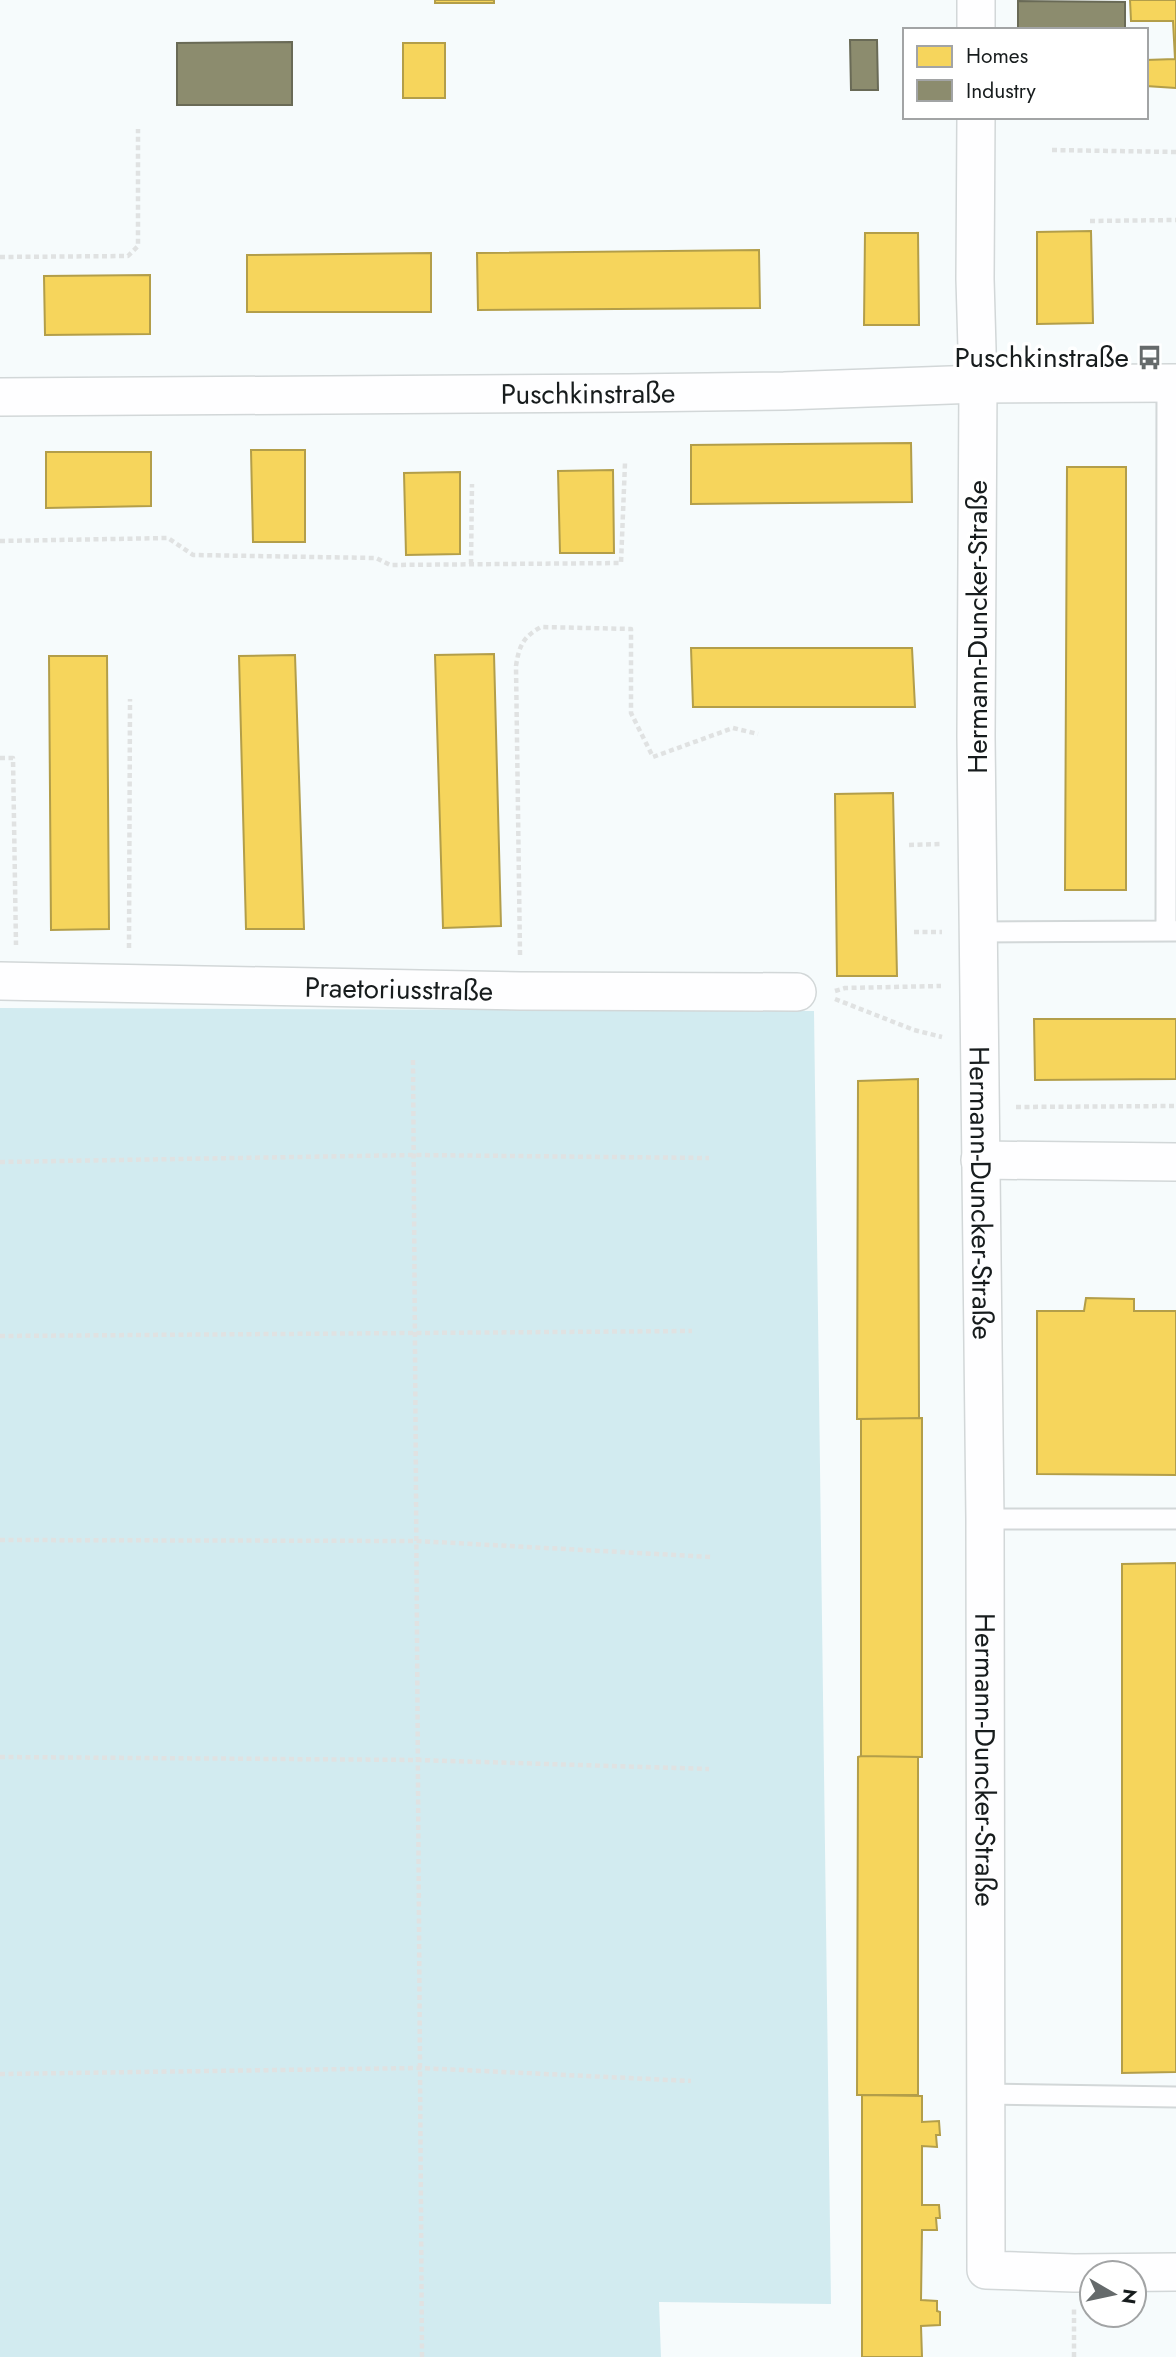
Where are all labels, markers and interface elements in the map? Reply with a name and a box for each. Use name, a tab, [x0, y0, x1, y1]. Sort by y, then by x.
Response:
legend	[903, 28, 1148, 119]
text: Homes	[966, 41, 1028, 71]
text: Industry	[966, 76, 1037, 106]
place label: Puschkinstraße	[955, 337, 1129, 378]
bus stop icon: Puschkinstraße	[1135, 343, 1163, 371]
street label: Puschkinstraße	[501, 372, 676, 414]
street label: Hermann-Duncker-Straße	[957, 480, 998, 774]
street label: Praetoriusstraße	[304, 966, 494, 1011]
street label: Hermann-Duncker-Straße	[959, 1046, 1003, 1340]
street label: Hermann-Duncker-Straße	[965, 1613, 1006, 1907]
north arrow	[1078, 2259, 1148, 2329]
text: N	[1115, 2287, 1144, 2306]

